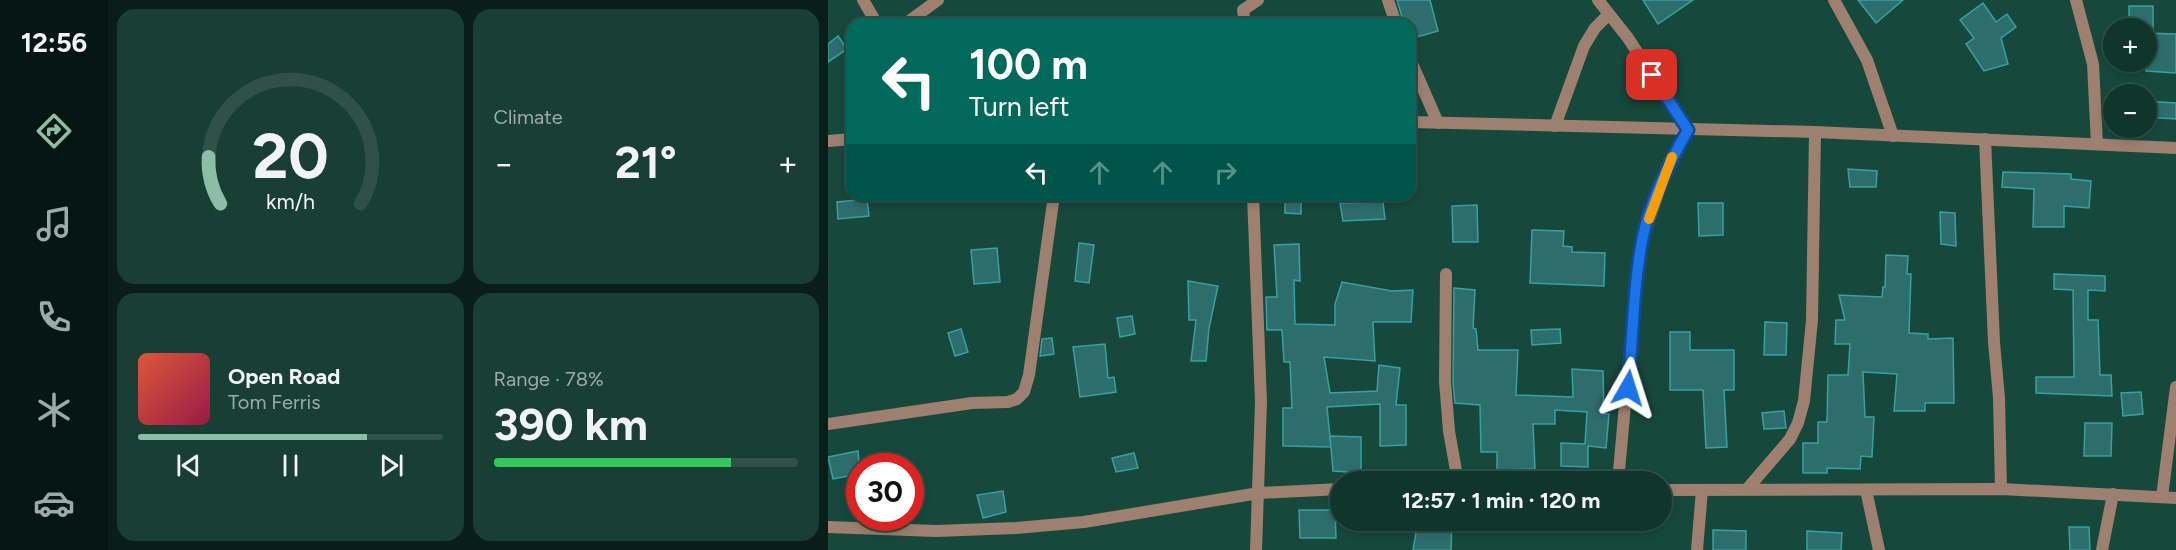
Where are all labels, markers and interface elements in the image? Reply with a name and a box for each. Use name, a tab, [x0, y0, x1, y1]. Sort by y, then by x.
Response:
map controls	[2103, 18, 2157, 138]
button: +	[2103, 18, 2157, 72]
text: 12:56	[21, 26, 87, 59]
text: 100 m	[969, 39, 1088, 90]
icon: left	[870, 42, 948, 120]
pin	[1626, 49, 1677, 100]
icon: arrive	[1635, 58, 1668, 91]
button: −	[2103, 84, 2157, 138]
text: Turn left	[969, 90, 1069, 123]
text: Climate	[494, 105, 563, 129]
icon: directions	[33, 110, 75, 152]
text: 20	[252, 119, 329, 194]
text: 21°	[615, 135, 677, 189]
text: −	[494, 144, 514, 183]
text: +	[777, 144, 798, 183]
icon: left	[1020, 156, 1053, 189]
icon: ahead	[1083, 156, 1116, 189]
icon: ahead	[1146, 156, 1179, 189]
icon: right	[1209, 156, 1242, 189]
text: km/h	[266, 189, 315, 214]
icon: music	[33, 203, 75, 245]
icon: phone	[33, 296, 75, 338]
position arrow	[1596, 356, 1660, 420]
text: Open Road	[228, 363, 340, 390]
text: Range · 78%	[494, 367, 604, 391]
icon: climate	[33, 389, 75, 431]
text: Tom Ferris	[228, 390, 321, 414]
text: 390 km	[494, 397, 648, 451]
icon: previous	[172, 449, 205, 482]
icon: pause	[274, 449, 307, 482]
icon: next	[375, 449, 408, 482]
speed limit sign: 30	[846, 453, 924, 531]
icon: car	[33, 482, 75, 524]
text: 12:57 · 1 min · 120 m	[1402, 487, 1600, 514]

